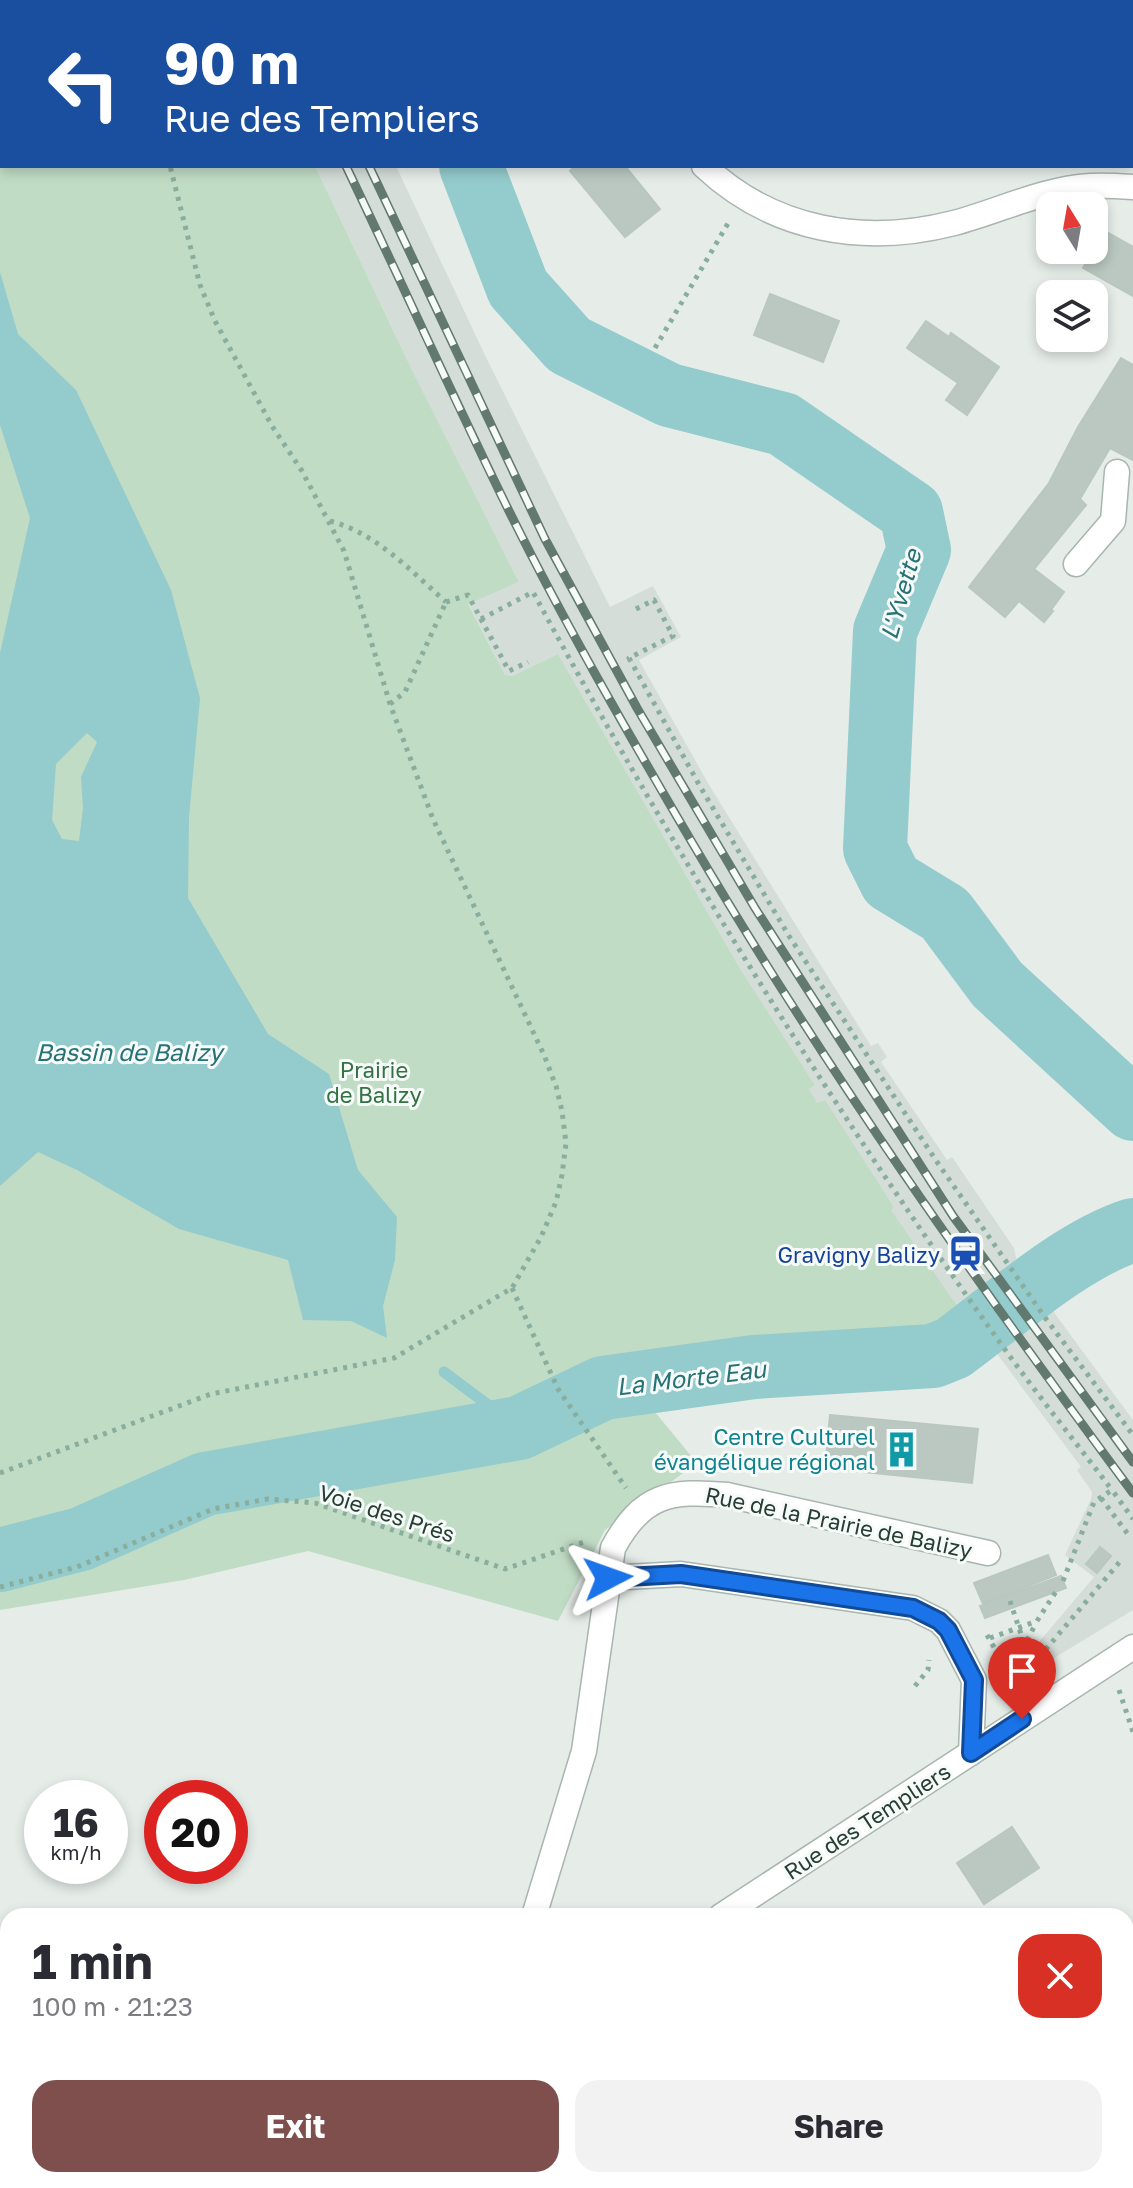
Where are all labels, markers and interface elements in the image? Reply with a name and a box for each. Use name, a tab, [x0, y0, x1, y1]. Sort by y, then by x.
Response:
text: 90 m	[164, 29, 299, 96]
icon: left	[32, 32, 136, 136]
text: Rue des Templiers	[164, 97, 480, 140]
north arrow	[1036, 192, 1108, 264]
map controls	[1036, 192, 1108, 352]
button: layers	[1036, 280, 1108, 352]
water label: L'Yvette	[873, 544, 927, 642]
water label: Bassin de Balizy	[36, 1037, 226, 1067]
park label: Prairie de Balizy	[326, 1056, 422, 1108]
station icon: Gravigny Balizy	[947, 1235, 985, 1273]
place label: Gravigny Balizy	[778, 1241, 940, 1268]
water label: La Morte Eau	[615, 1353, 769, 1401]
place label: Centre Culturel évangélique régional	[654, 1423, 875, 1475]
building icon: Centre Culturel évangélique régional	[882, 1430, 920, 1468]
street label: Voie des Prés	[316, 1478, 458, 1548]
street label: Rue de la Prairie de Balizy	[703, 1480, 975, 1564]
position arrow	[566, 1536, 650, 1620]
pin	[988, 1637, 1056, 1719]
icon: arrive	[1000, 1649, 1044, 1693]
street label: Rue des Templiers	[779, 1757, 955, 1885]
speed limit sign: 20	[144, 1780, 248, 1884]
text: 16	[53, 1798, 99, 1846]
text: km/h	[51, 1840, 101, 1864]
text: 1 min	[32, 1932, 153, 1990]
button: close	[1018, 1934, 1102, 2018]
text: 100 m · 21:23	[32, 1991, 193, 2022]
button: Exit	[32, 2080, 559, 2172]
button: Share	[575, 2080, 1102, 2172]

